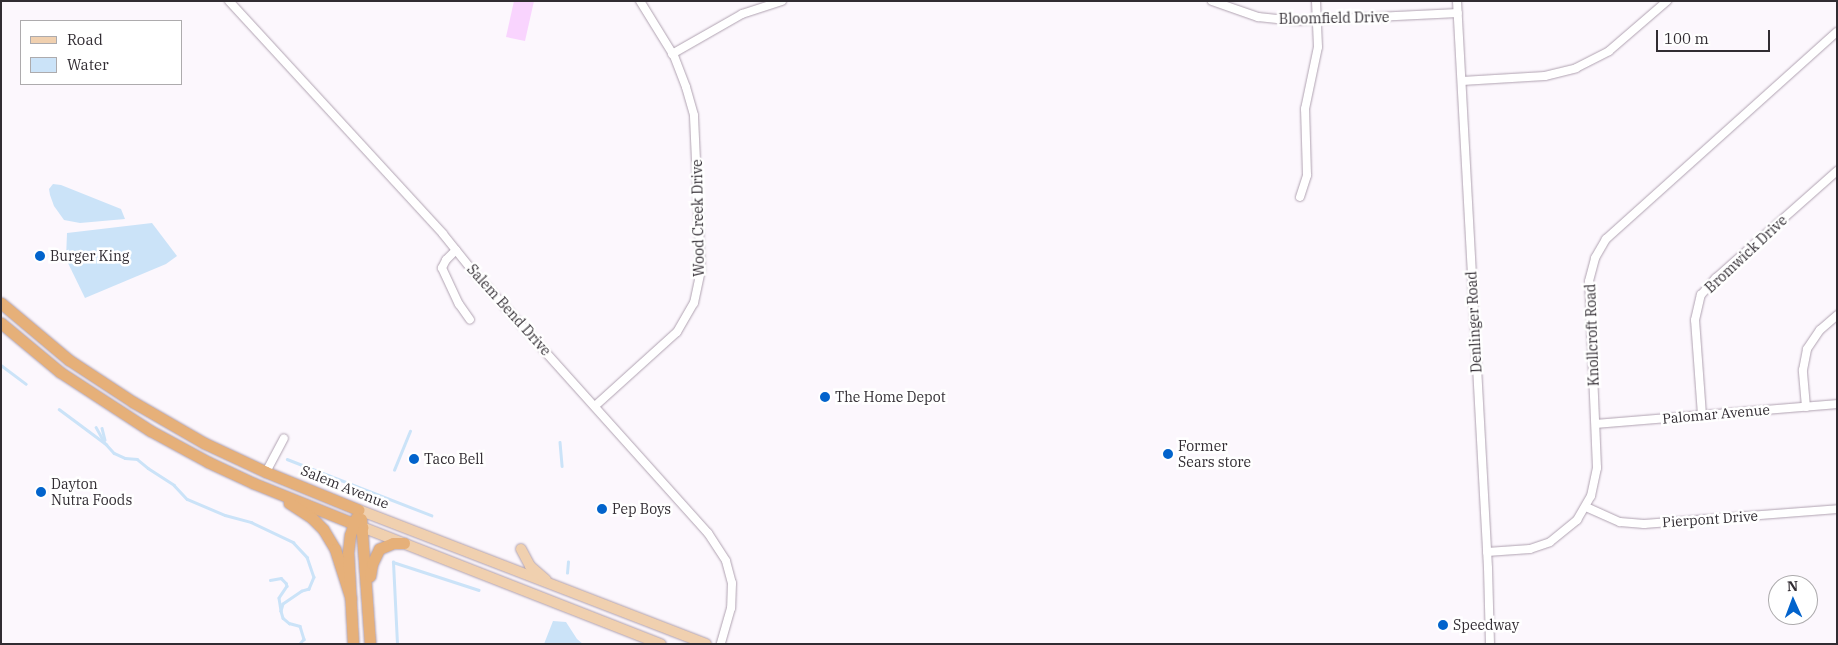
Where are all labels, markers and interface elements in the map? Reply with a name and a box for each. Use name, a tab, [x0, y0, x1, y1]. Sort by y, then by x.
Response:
street label: Bloomfield Drive	[1279, 9, 1389, 27]
legend	[20, 20, 182, 85]
scale bar	[1658, 20, 1772, 52]
text: 100 m	[1664, 29, 1709, 48]
text: Road	[67, 30, 103, 49]
text: Water	[67, 55, 109, 74]
street label: Wood Creek Drive	[689, 159, 707, 277]
street label: Bromwick Drive	[1702, 212, 1790, 296]
place label: Burger King	[50, 248, 129, 264]
marker: Burger King	[34, 250, 46, 262]
street label: Salem Bend Drive	[464, 261, 554, 359]
street label: Denlinger Road	[1463, 271, 1485, 373]
street label: Knollcroft Road	[1582, 283, 1602, 387]
place label: The Home Depot	[835, 389, 946, 405]
marker: The Home Depot	[819, 391, 831, 403]
street label: Palomar Avenue	[1662, 401, 1770, 427]
place label: Former Sears store	[1178, 438, 1251, 471]
marker: Former Sears store	[1162, 448, 1174, 460]
place label: Taco Bell	[424, 451, 484, 467]
marker: Taco Bell	[408, 453, 420, 465]
street label: Salem Avenue	[299, 462, 391, 512]
place label: Dayton Nutra Foods	[51, 476, 132, 508]
marker: Dayton Nutra Foods	[35, 486, 47, 498]
place label: Pep Boys	[612, 501, 671, 517]
marker: Pep Boys	[596, 503, 608, 515]
street label: Pierpont Drive	[1662, 507, 1758, 531]
north arrow	[1768, 575, 1818, 625]
text: N	[1787, 577, 1798, 595]
place label: Speedway	[1453, 617, 1519, 633]
marker: Speedway	[1437, 619, 1449, 631]

